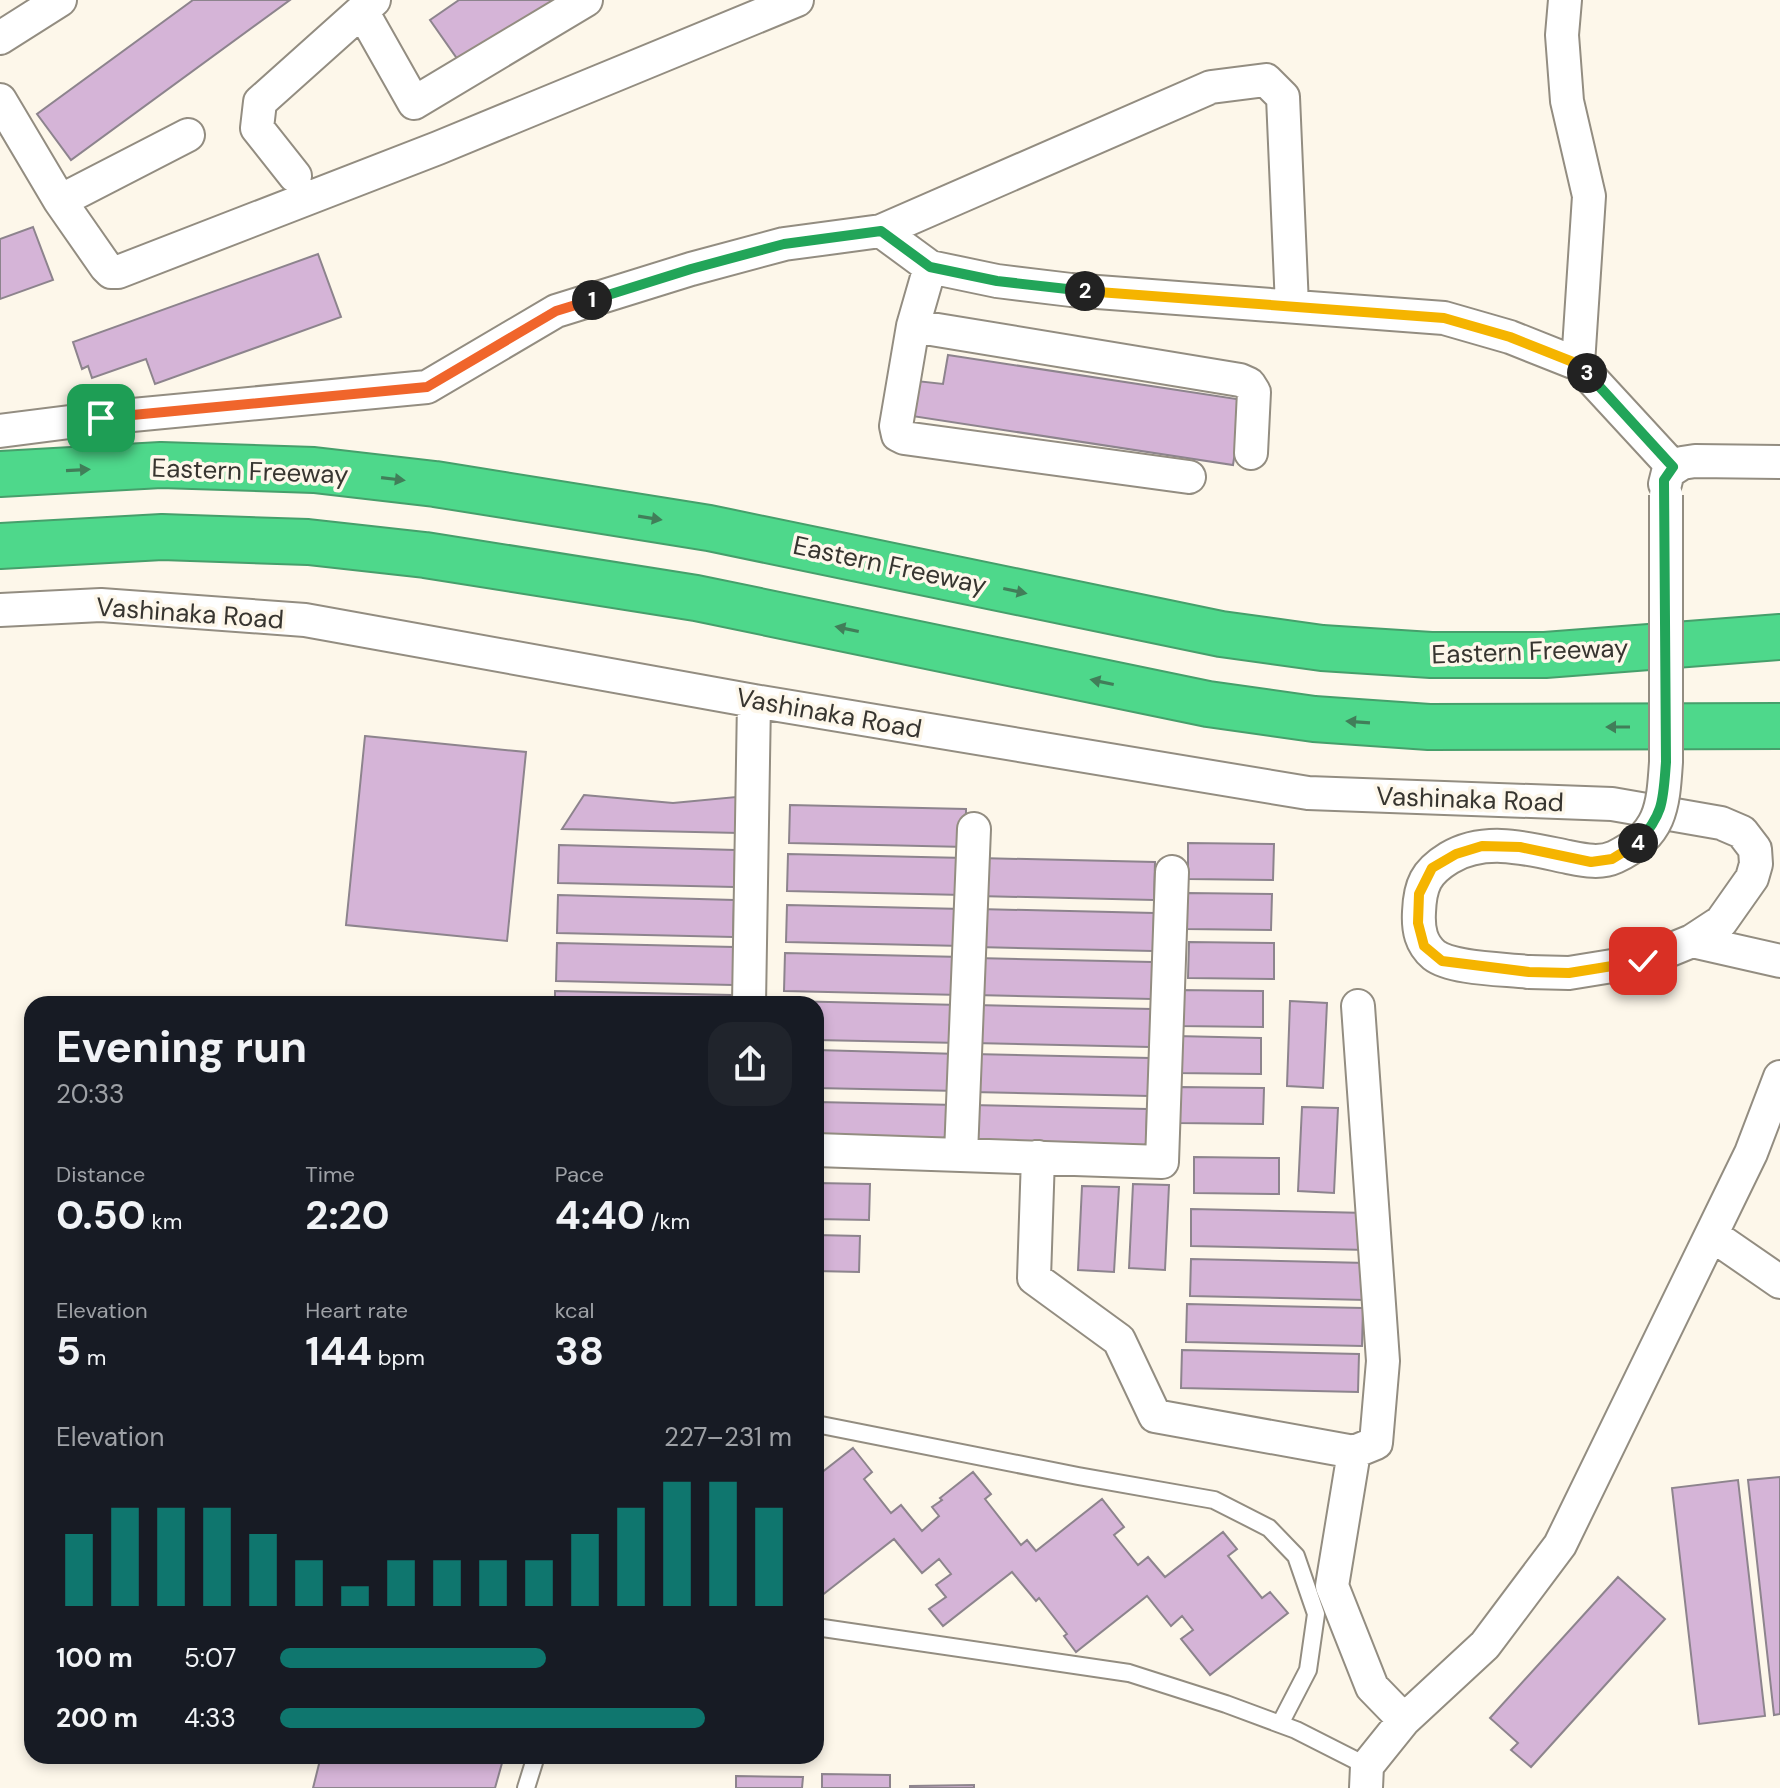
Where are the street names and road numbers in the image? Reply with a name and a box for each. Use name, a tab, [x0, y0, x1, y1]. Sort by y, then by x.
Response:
street label: Eastern Freeway	[151, 451, 349, 491]
street label: Eastern Freeway	[790, 528, 990, 602]
street label: Vashinaka Road	[95, 589, 285, 637]
street label: Eastern Freeway	[1431, 631, 1629, 671]
street label: Vashinaka Road	[733, 680, 925, 746]
street label: Vashinaka Road	[1375, 779, 1565, 819]

